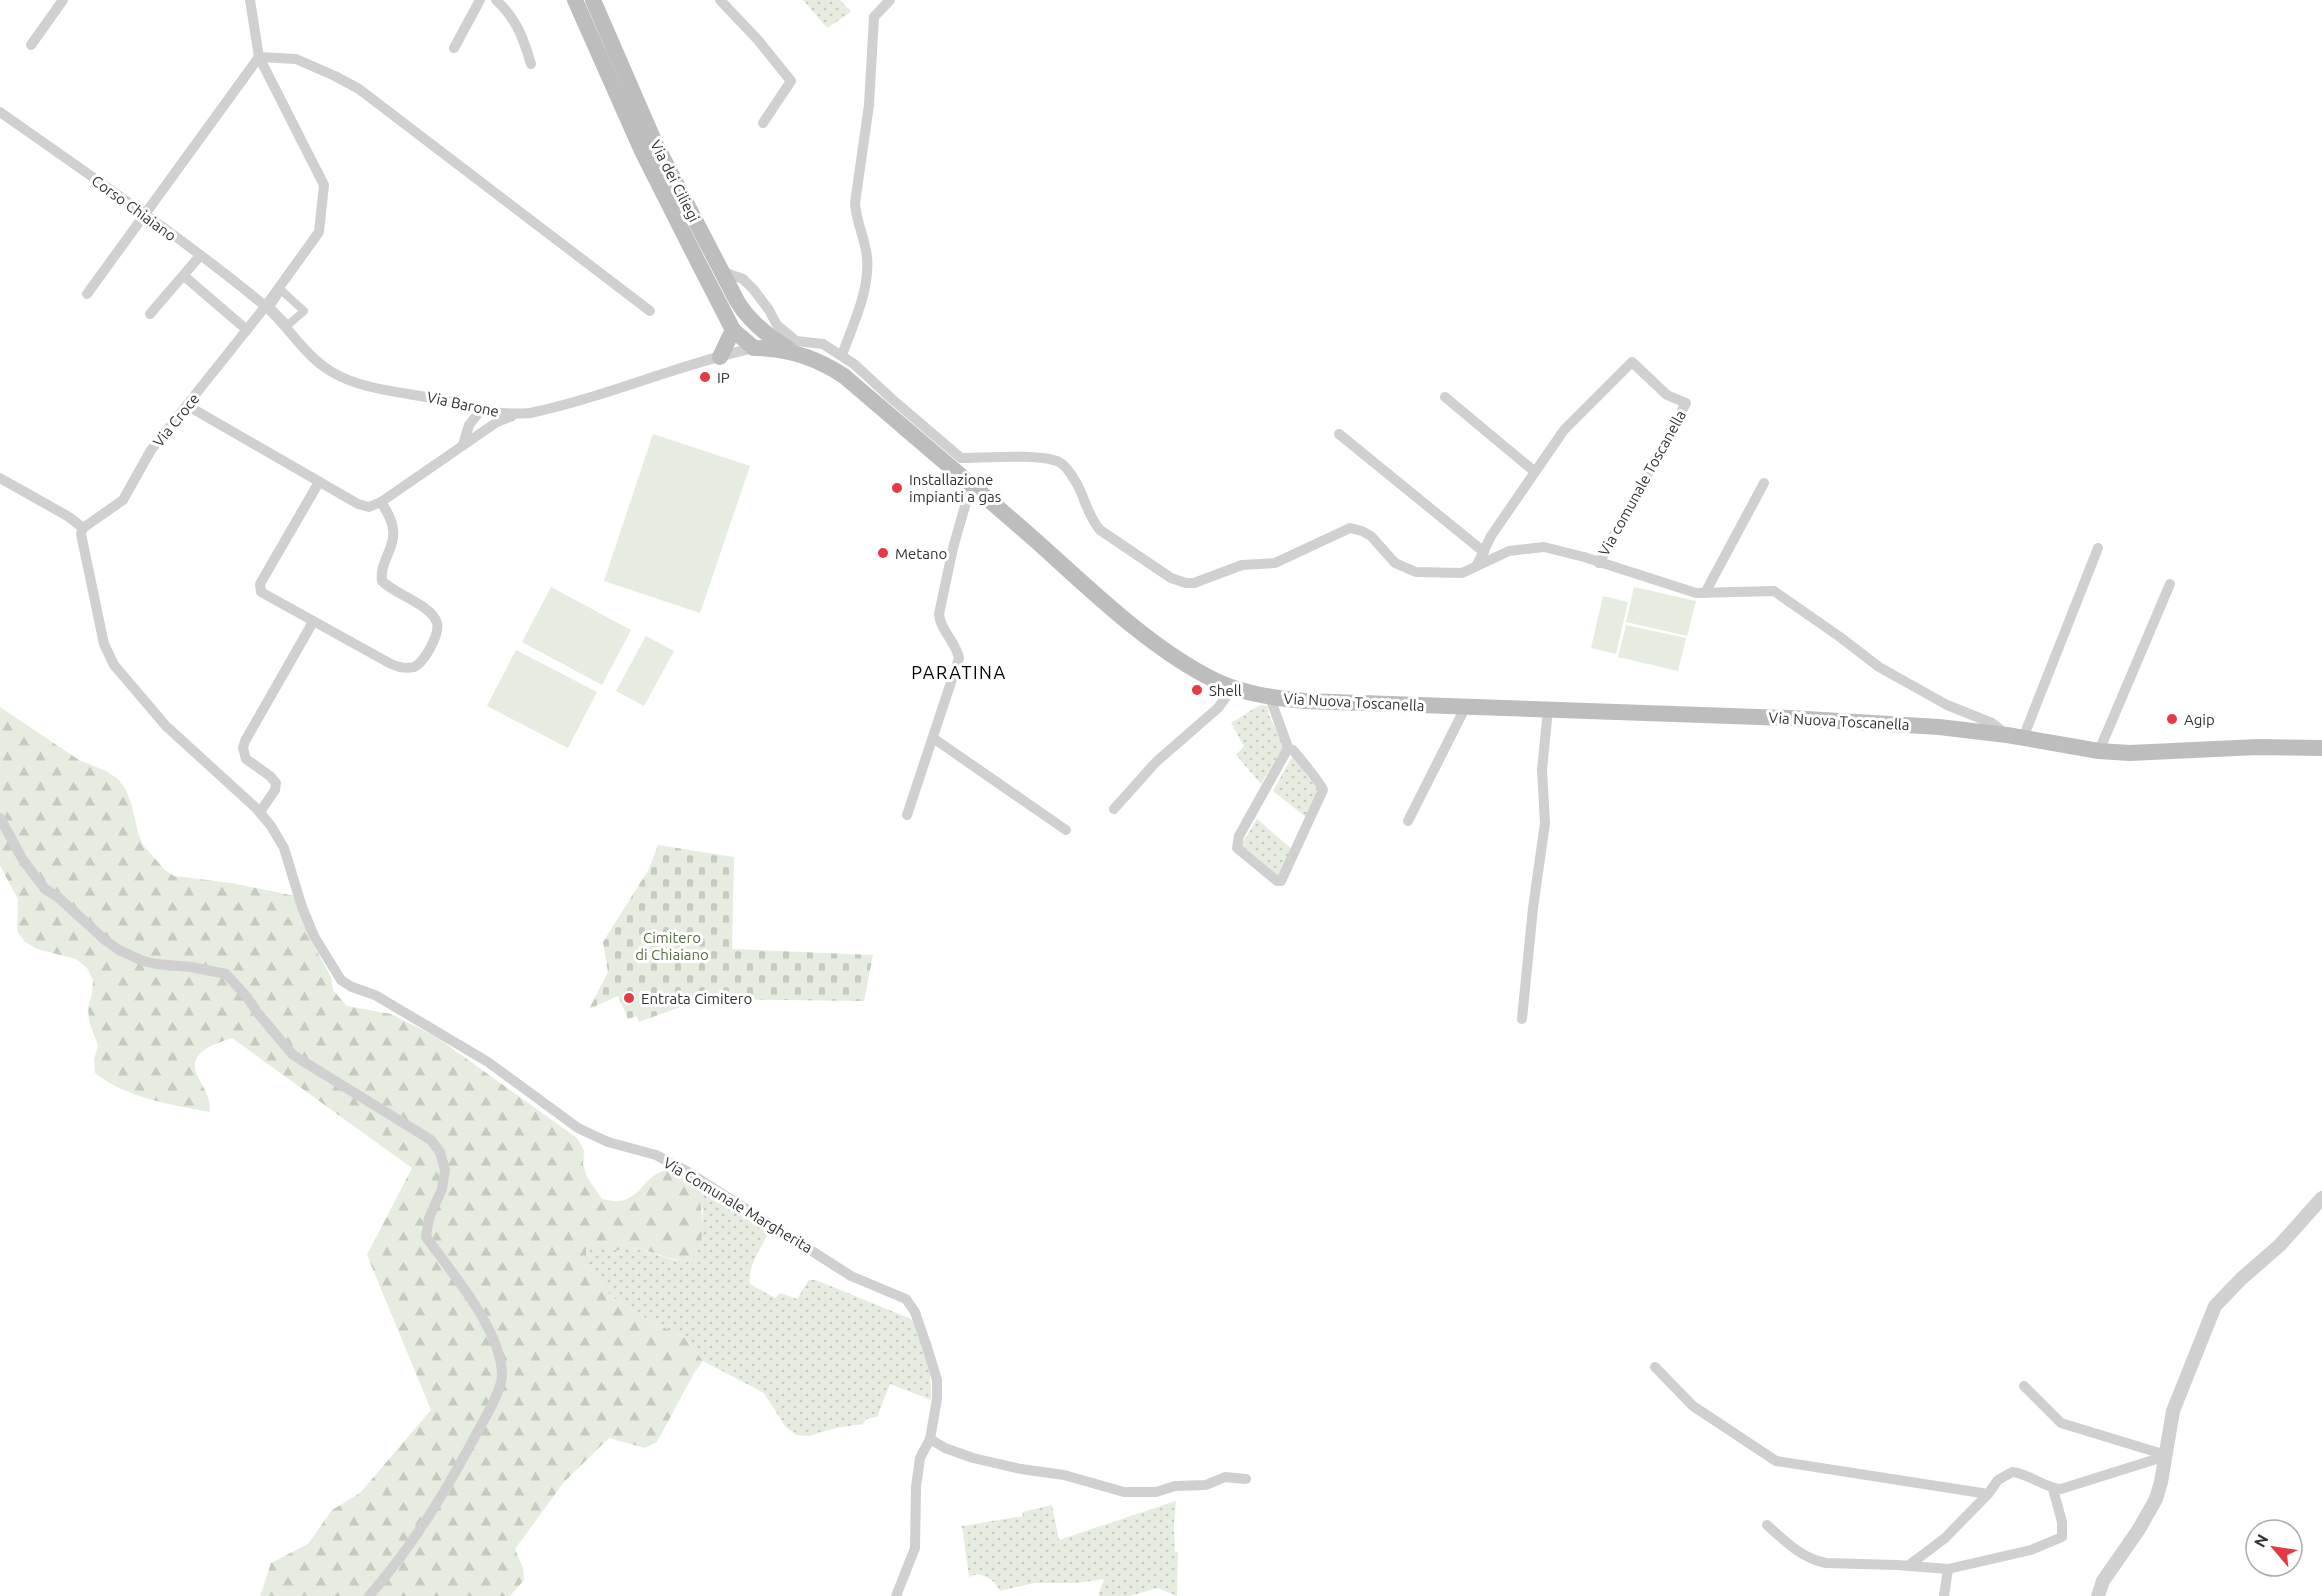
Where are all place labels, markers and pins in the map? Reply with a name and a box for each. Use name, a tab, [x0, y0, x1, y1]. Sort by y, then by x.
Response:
place label: IP	[717, 369, 730, 386]
marker: IP	[698, 370, 712, 384]
place label: Installazione impianti a gas	[909, 471, 1001, 505]
marker: Installazione impianti a gas	[890, 481, 904, 495]
place label: Metano	[895, 545, 947, 562]
marker: Metano	[876, 546, 890, 560]
place label: Shell	[1209, 682, 1242, 699]
marker: Shell	[1190, 683, 1204, 697]
place label: Agip	[2184, 711, 2215, 728]
marker: Agip	[2165, 712, 2179, 726]
place label: Entrata Cimitero	[641, 990, 752, 1007]
marker: Entrata Cimitero	[622, 991, 636, 1005]

